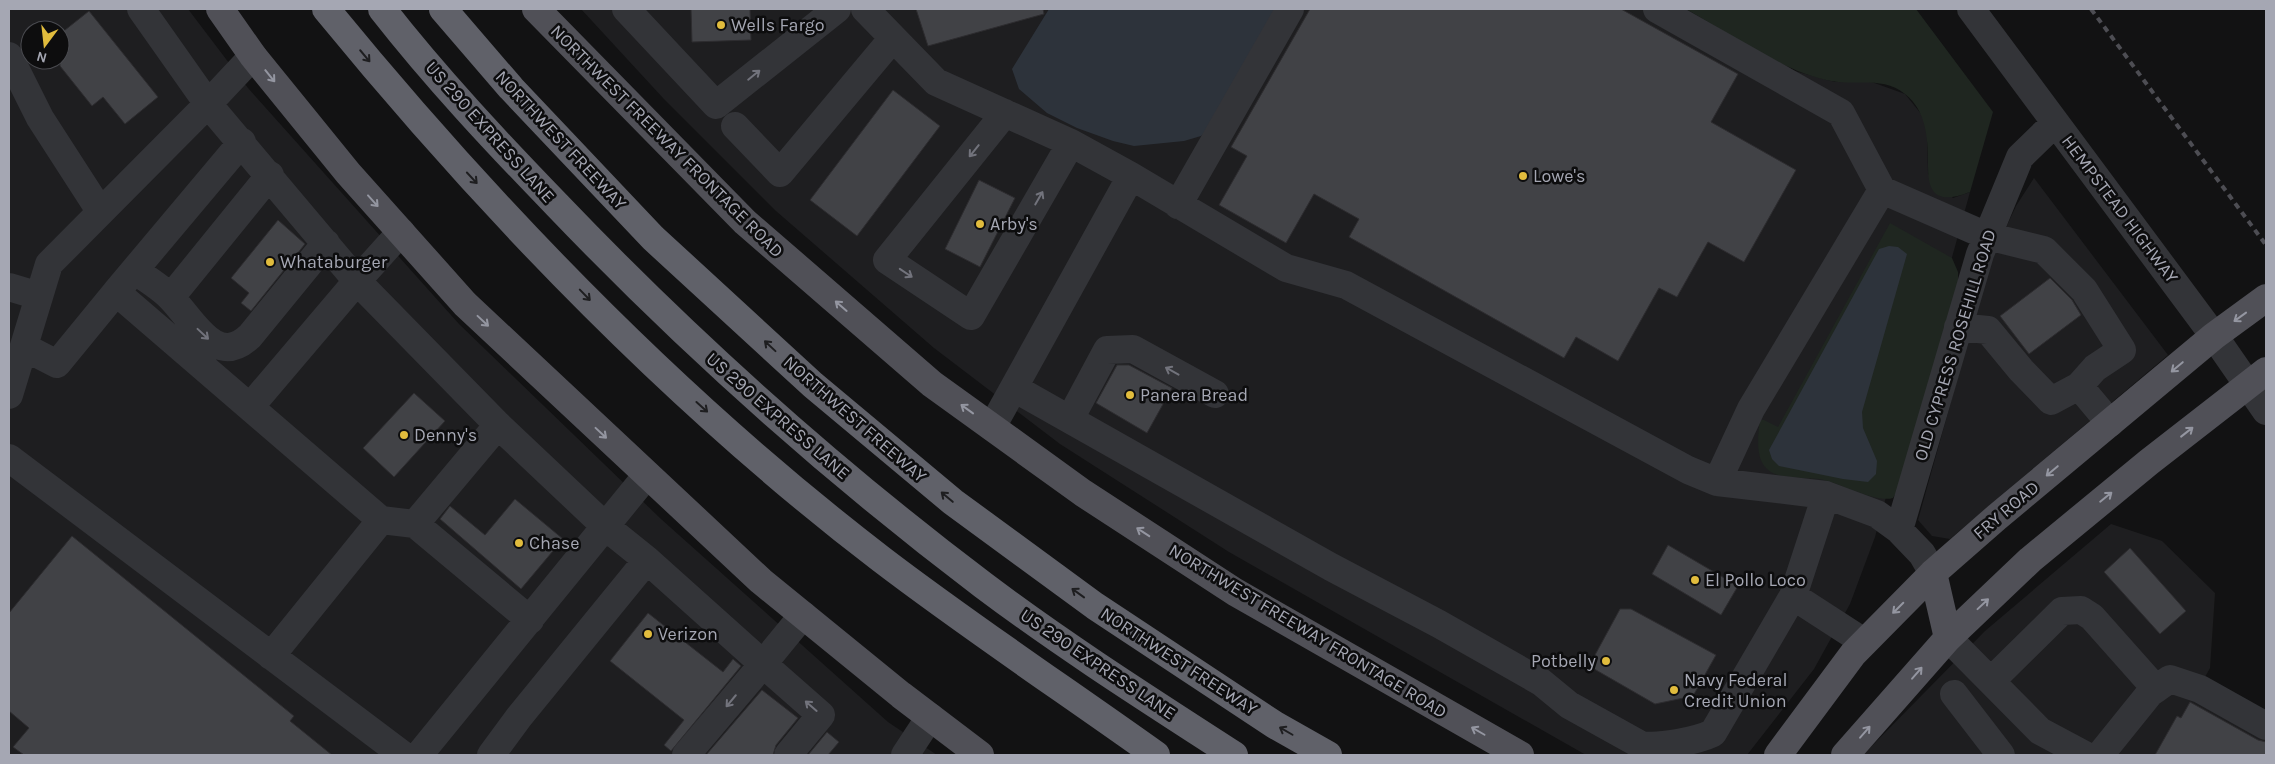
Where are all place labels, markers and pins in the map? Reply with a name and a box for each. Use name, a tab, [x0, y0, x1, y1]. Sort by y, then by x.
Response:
place label: Wells Fargo	[731, 14, 825, 36]
marker: Wells Fargo	[715, 19, 727, 31]
place label: Lowe's	[1533, 165, 1585, 187]
marker: Lowe's	[1517, 170, 1529, 182]
place label: Arby's	[990, 213, 1038, 235]
marker: Arby's	[974, 218, 986, 230]
place label: Whataburger	[280, 251, 388, 273]
marker: Whataburger	[264, 256, 276, 268]
place label: Panera Bread	[1140, 384, 1248, 406]
marker: Panera Bread	[1124, 389, 1136, 401]
place label: Denny's	[414, 424, 477, 446]
marker: Denny's	[398, 429, 410, 441]
place label: Chase	[529, 532, 580, 554]
marker: Chase	[513, 537, 525, 549]
place label: El Pollo Loco	[1705, 569, 1806, 591]
marker: El Pollo Loco	[1689, 574, 1701, 586]
place label: Verizon	[658, 623, 718, 645]
marker: Verizon	[642, 628, 654, 640]
place label: Potbelly	[1531, 650, 1597, 672]
marker: Potbelly	[1600, 655, 1612, 667]
place label: Navy Federal Credit Union	[1684, 669, 1787, 712]
marker: Navy Federal Credit Union	[1668, 684, 1680, 696]

